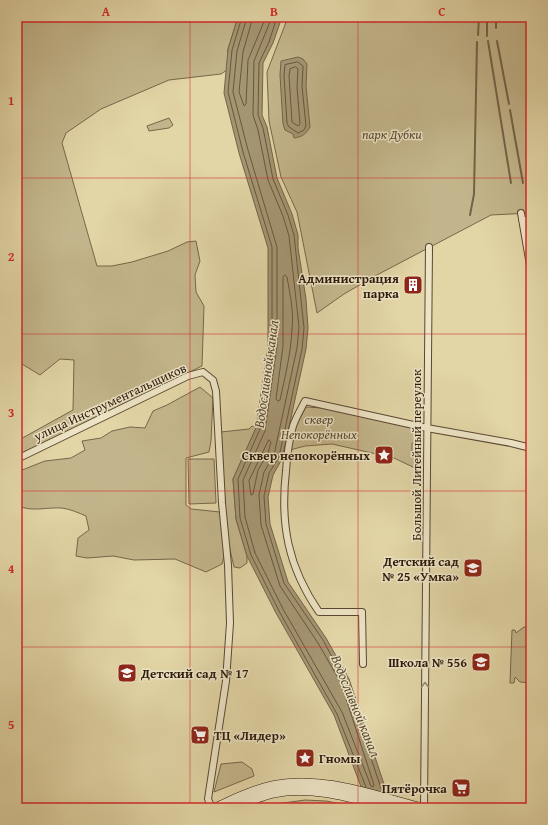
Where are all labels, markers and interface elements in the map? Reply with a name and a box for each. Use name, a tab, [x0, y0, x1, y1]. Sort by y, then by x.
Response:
text: A	[102, 2, 111, 21]
text: B	[270, 2, 278, 21]
text: C	[438, 2, 446, 21]
text: 1	[8, 91, 14, 110]
park label: парк Дубки	[362, 125, 422, 144]
text: 2	[8, 247, 15, 266]
place label: Администрация парка	[298, 269, 399, 303]
building icon: Администрация парка	[402, 274, 424, 296]
water label: Водосливной канал	[248, 318, 284, 430]
street label: улица Инструментальщиков	[30, 358, 189, 446]
street label: Большой Литейный переулок	[407, 369, 426, 541]
text: 3	[8, 403, 14, 422]
park label: сквер Непокорённых	[281, 410, 357, 444]
place icon: Сквер непокорённых	[373, 444, 395, 466]
place label: Сквер непокорённых	[242, 446, 370, 465]
place label: Детский сад № 25 «Умка»	[381, 552, 459, 586]
school or university icon: Детский сад № 25 «Умка»	[462, 557, 484, 579]
text: 4	[8, 559, 15, 578]
water label: Водосливной канал	[326, 651, 386, 761]
school or university icon: Школа № 556	[470, 651, 492, 673]
place label: Школа № 556	[388, 653, 467, 672]
school or university icon: Детский сад № 17	[116, 662, 138, 684]
place label: Детский сад № 17	[140, 664, 249, 683]
one-way arrow	[421, 682, 429, 688]
text: 5	[8, 715, 15, 734]
supermarket icon: ТЦ «Лидер»	[189, 724, 211, 746]
place label: ТЦ «Лидер»	[214, 726, 286, 745]
place icon: Гномы	[294, 747, 316, 769]
place label: Гномы	[319, 749, 360, 768]
supermarket icon: Пятёрочка	[450, 777, 472, 799]
place label: Пятёрочка	[382, 779, 447, 798]

